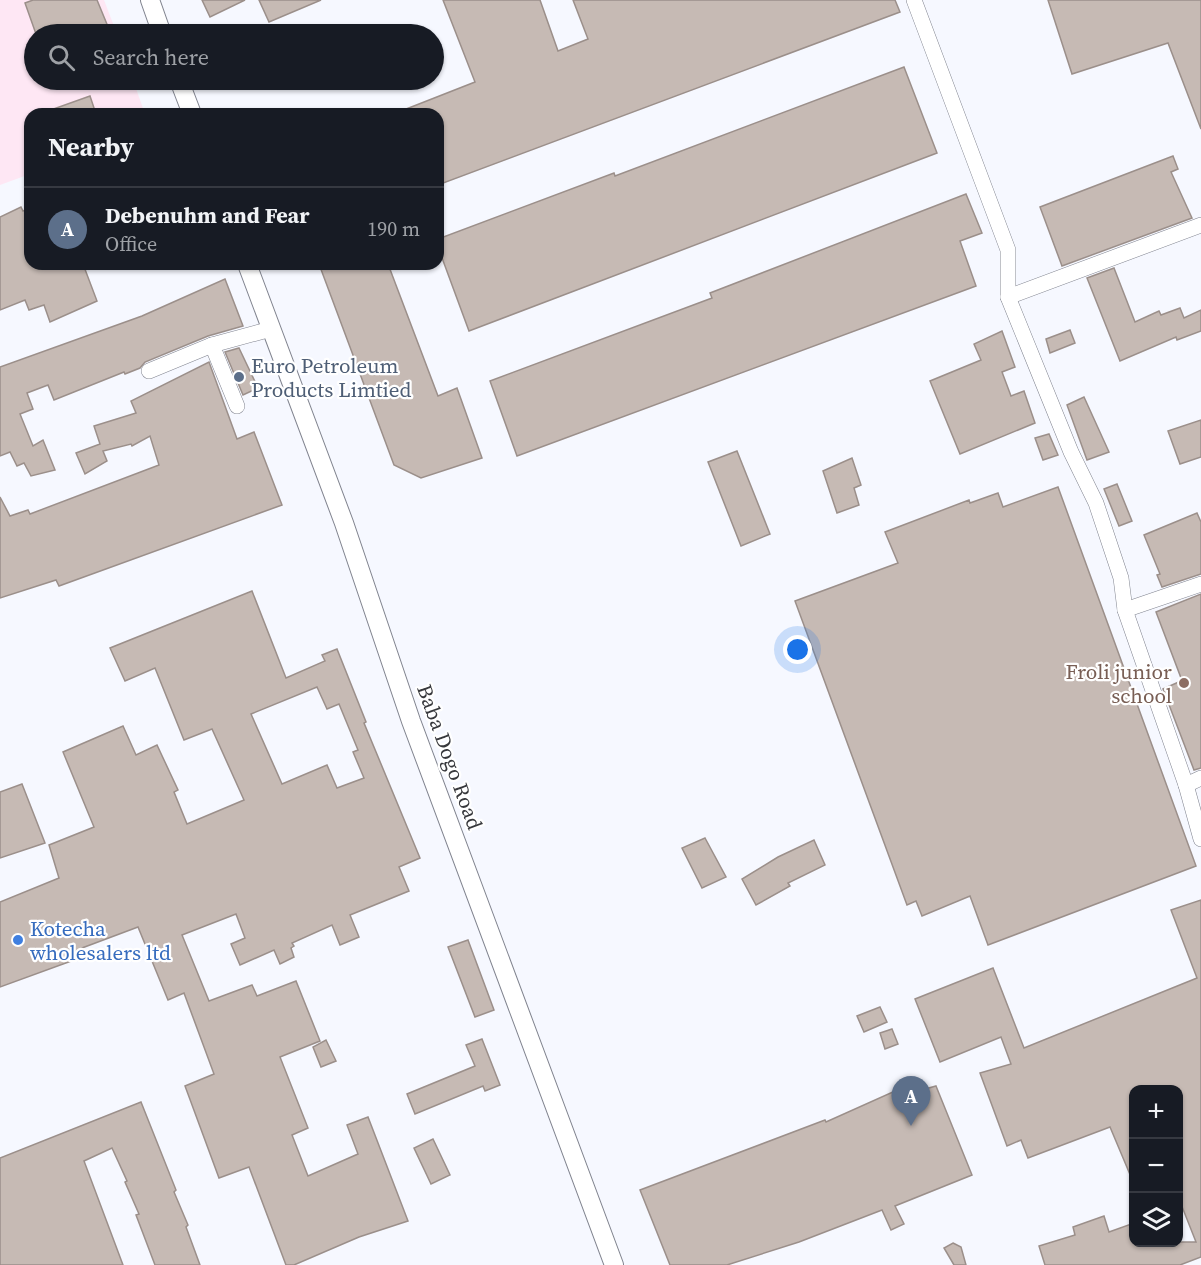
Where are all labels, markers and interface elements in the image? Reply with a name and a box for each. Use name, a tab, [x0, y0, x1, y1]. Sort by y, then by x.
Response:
search box	[24, 24, 444, 90]
icon: search	[45, 41, 78, 74]
text: Search here	[93, 42, 209, 72]
text: Nearby	[48, 129, 134, 165]
text: Debenuhm and Fear	[105, 200, 309, 230]
text: A	[61, 215, 74, 243]
text: 190 m	[367, 215, 420, 243]
text: Office	[105, 230, 157, 258]
place label: Euro Petroleum Products Limtied	[251, 351, 412, 404]
marker: Euro Petroleum Products Limtied	[232, 370, 246, 384]
your location	[783, 635, 812, 664]
place label: Froli junior school	[1065, 657, 1172, 710]
marker: Froli junior school	[1177, 676, 1191, 690]
street label: Baba Dogo Road	[410, 680, 490, 834]
place label: Kotecha wholesalers ltd	[30, 914, 171, 967]
marker: Kotecha wholesalers ltd	[11, 933, 25, 947]
pin: A	[892, 1076, 930, 1126]
map controls	[1129, 1085, 1183, 1247]
button: +	[1129, 1085, 1183, 1139]
button: −	[1129, 1139, 1183, 1193]
button: layers	[1129, 1193, 1183, 1247]

